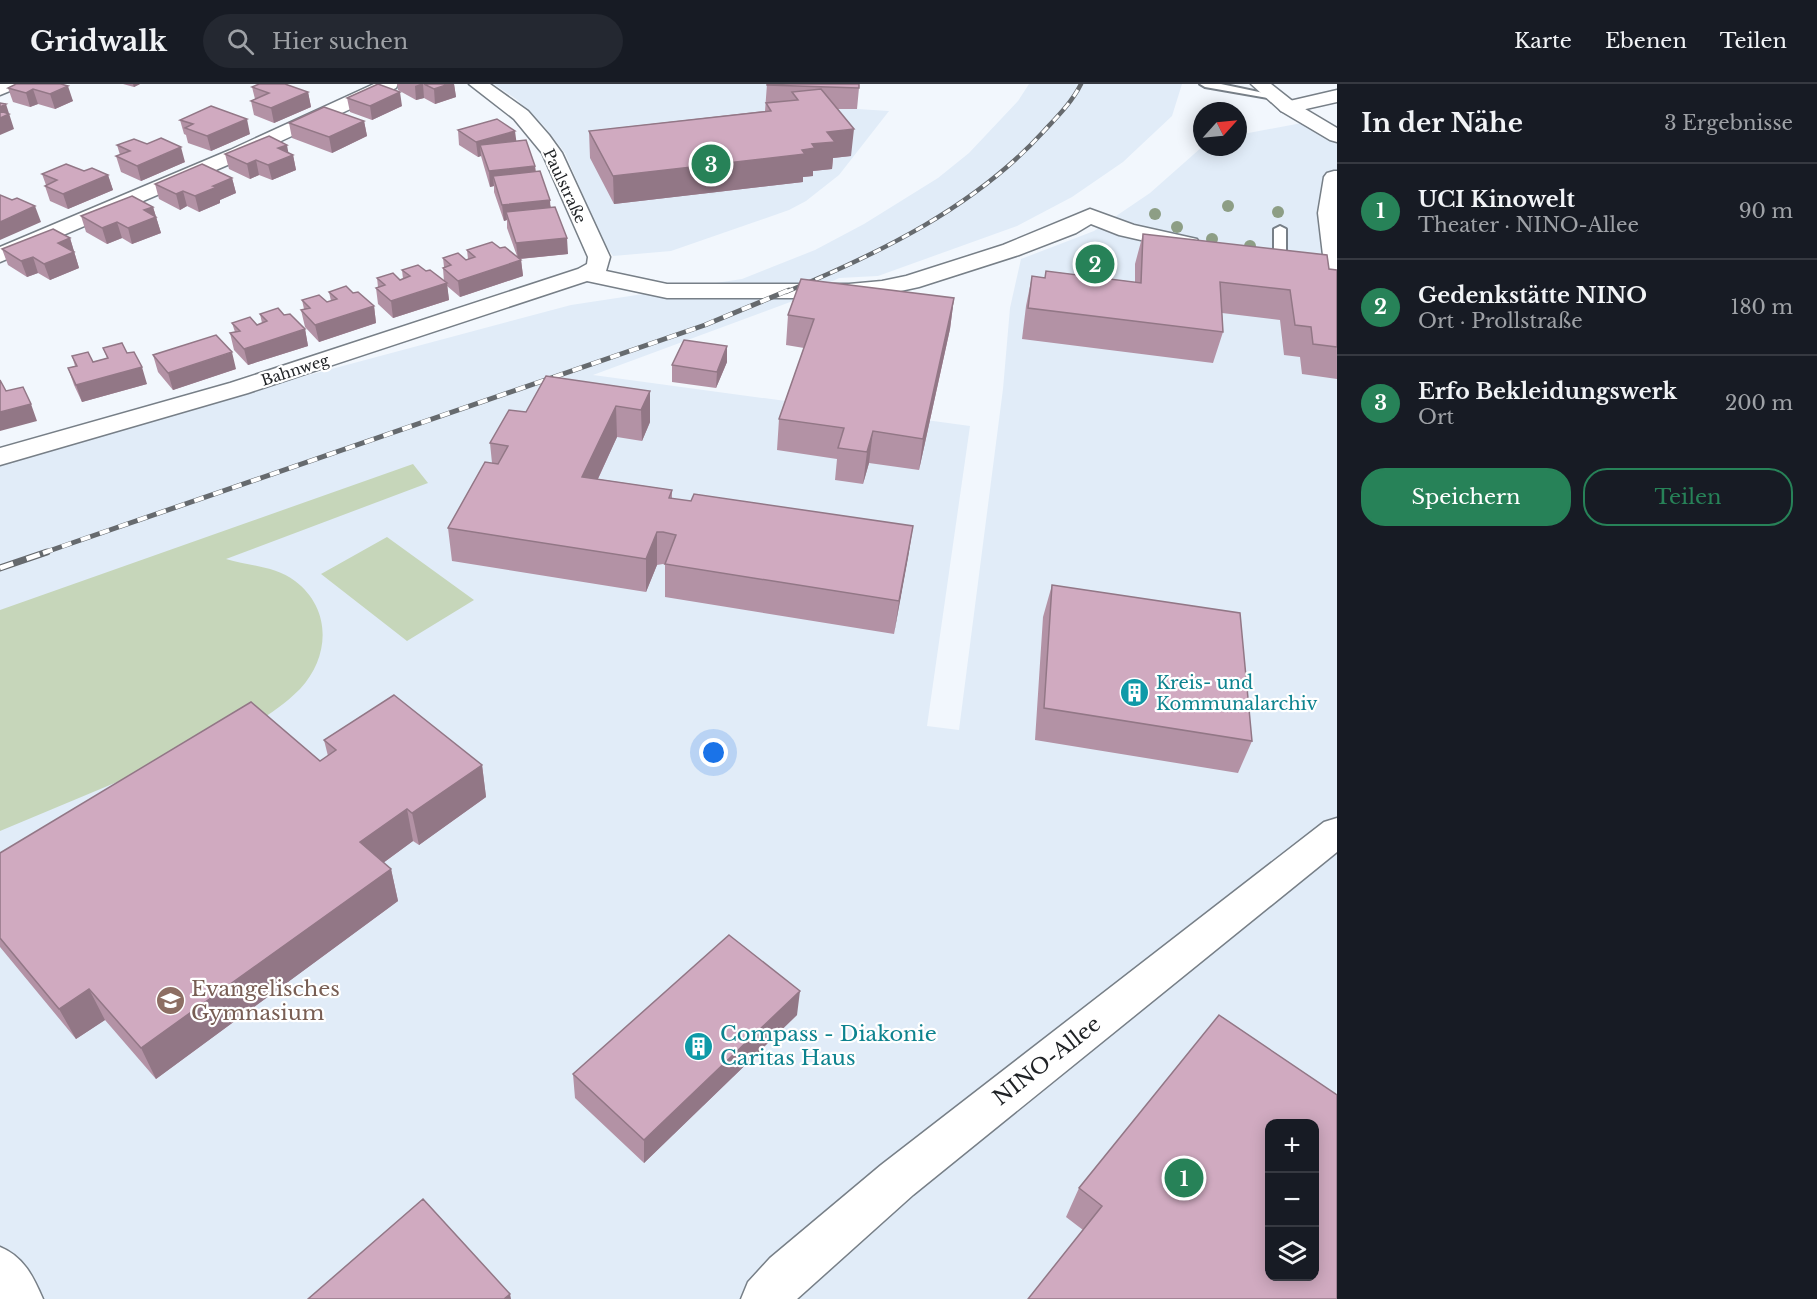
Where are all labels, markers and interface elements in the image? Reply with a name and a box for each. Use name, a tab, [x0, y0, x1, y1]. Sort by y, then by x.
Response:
search box	[203, 14, 623, 68]
text: Gridwalk	[30, 24, 167, 59]
icon: search	[224, 25, 257, 58]
text: Hier suchen	[272, 28, 408, 55]
text: Karte	[1514, 28, 1572, 54]
text: Ebenen	[1605, 28, 1687, 54]
text: Teilen	[1720, 28, 1787, 54]
north arrow	[1193, 102, 1247, 156]
text: In der Nähe	[1361, 107, 1523, 139]
text: 3 Ergebnisse	[1664, 111, 1793, 135]
pin: 3	[692, 142, 730, 187]
street label: Paulstraße	[539, 146, 591, 226]
text: UCI Kinowelt	[1418, 186, 1575, 213]
text: 1	[1376, 199, 1385, 223]
text: 90 m	[1739, 199, 1793, 223]
text: Theater · NINO-Allee	[1418, 213, 1639, 237]
pin: 2	[1076, 242, 1114, 286]
text: Gedenkstätte NINO	[1418, 282, 1647, 309]
text: 2	[1374, 295, 1387, 319]
text: 180 m	[1730, 295, 1793, 319]
text: Ort · Prollstraße	[1418, 309, 1583, 333]
street label: Bahnweg	[259, 350, 332, 390]
text: Erfo Bekleidungswerk	[1418, 378, 1677, 405]
text: 3	[1374, 391, 1387, 415]
text: 200 m	[1725, 391, 1793, 415]
text: Ort	[1418, 405, 1454, 429]
button: Speichern	[1361, 468, 1571, 526]
button: Teilen	[1583, 468, 1793, 526]
place label: Kreis- und Kommunalarchiv	[1156, 672, 1318, 715]
building icon: Kreis- und Kommunalarchiv	[1119, 677, 1151, 709]
your location	[699, 738, 728, 767]
place label: Evangelisches Gymnasium	[191, 976, 340, 1026]
school or university icon: Evangelisches Gymnasium	[154, 985, 186, 1017]
street label: NINO-Allee	[988, 1011, 1106, 1111]
place label: Compass - Diakonie Caritas Haus	[720, 1021, 937, 1071]
building icon: Compass - Diakonie Caritas Haus	[683, 1030, 715, 1062]
map controls	[1265, 1119, 1319, 1281]
button: +	[1265, 1119, 1319, 1173]
pin: 1	[1164, 1156, 1204, 1200]
button: −	[1265, 1173, 1319, 1227]
button: layers	[1265, 1227, 1319, 1281]

